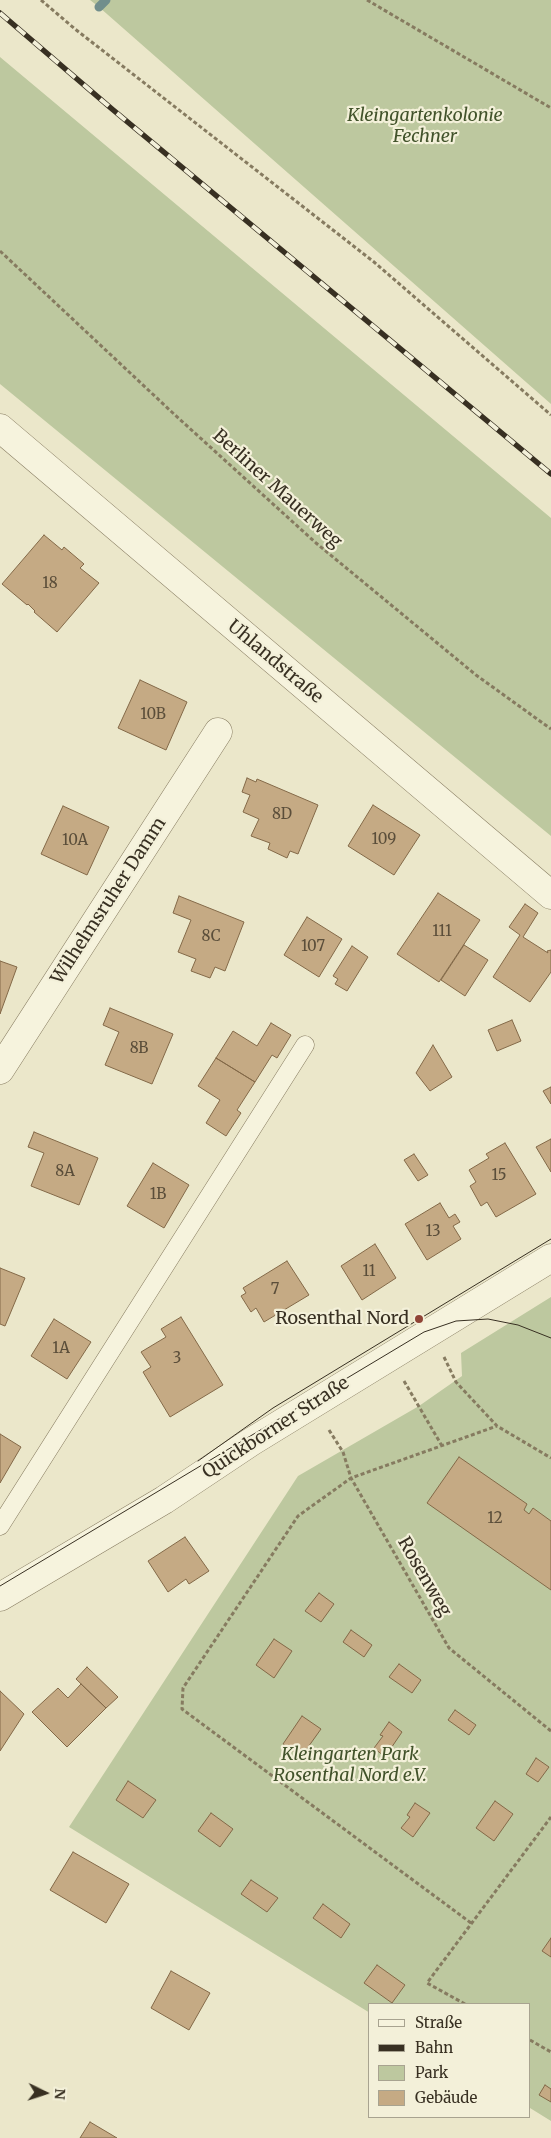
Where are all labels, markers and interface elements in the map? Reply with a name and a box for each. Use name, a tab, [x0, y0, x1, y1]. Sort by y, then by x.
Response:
park label: Kleingartenkolonie Fechner	[347, 105, 503, 148]
street label: Berliner Mauerweg	[208, 425, 346, 553]
house number: 18	[42, 575, 58, 593]
street label: Uhlandstraße	[223, 616, 327, 708]
house number: 10B	[140, 706, 166, 724]
house number: 8D	[272, 806, 292, 824]
street label: Wilhelmsruher Damm	[47, 814, 171, 988]
house number: 109	[372, 831, 396, 849]
house number: 10A	[62, 832, 88, 850]
house number: 111	[432, 923, 452, 941]
house number: 8C	[202, 928, 220, 946]
house number: 107	[301, 938, 325, 956]
house number: 8B	[130, 1040, 148, 1058]
house number: 8A	[55, 1163, 75, 1181]
house number: 15	[491, 1167, 507, 1185]
house number: 1B	[150, 1186, 166, 1204]
house number: 13	[426, 1223, 440, 1241]
house number: 11	[362, 1263, 376, 1281]
house number: 7	[271, 1281, 279, 1299]
place label: Rosenthal Nord	[275, 1308, 409, 1330]
marker: Rosenthal Nord	[413, 1313, 425, 1325]
house number: 1A	[52, 1340, 70, 1358]
house number: 3	[173, 1350, 181, 1368]
street label: Quickborner Straße	[199, 1373, 353, 1483]
house number: 12	[487, 1510, 503, 1528]
street label: Rosenweg	[393, 1533, 455, 1621]
park label: Kleingarten Park Rosenthal Nord e.V.	[273, 1744, 427, 1786]
legend	[368, 2003, 531, 2118]
text: Straße	[415, 2013, 462, 2032]
text: Bahn	[415, 2038, 453, 2057]
text: Park	[415, 2063, 448, 2082]
north arrow	[20, 2068, 70, 2118]
text: N	[51, 2088, 69, 2100]
text: Gebäude	[415, 2088, 477, 2107]

